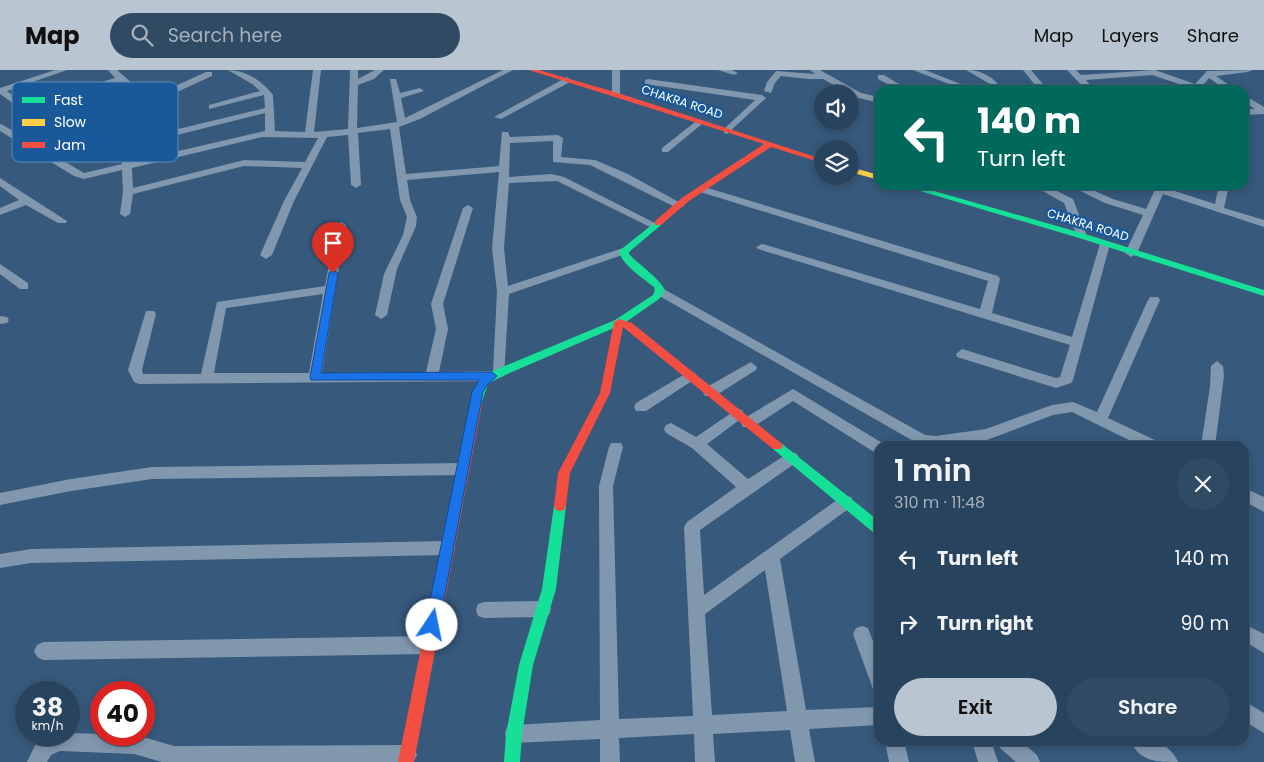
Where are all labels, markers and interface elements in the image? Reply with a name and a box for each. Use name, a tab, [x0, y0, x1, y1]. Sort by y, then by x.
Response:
search box	[110, 13, 460, 58]
text: Map	[25, 19, 80, 52]
icon: search	[128, 21, 156, 49]
text: Search here	[168, 22, 282, 49]
text: Map	[1034, 23, 1074, 48]
text: Layers	[1102, 23, 1159, 48]
text: Share	[1187, 23, 1239, 48]
street label: CHAKRA ROAD	[639, 80, 725, 123]
legend	[12, 82, 178, 162]
map controls	[814, 85, 859, 185]
button: sound	[814, 85, 859, 130]
text: Fast	[54, 90, 83, 110]
text: 140 m	[977, 96, 1081, 145]
icon: left	[894, 105, 959, 170]
text: Slow	[54, 112, 87, 132]
text: Jam	[54, 135, 85, 155]
button: layers	[814, 140, 859, 185]
text: Turn left	[977, 143, 1065, 174]
street label: CHAKRA ROAD	[1045, 204, 1131, 245]
pin	[312, 222, 354, 273]
icon: arrive	[319, 229, 347, 257]
text: 1 min	[894, 449, 972, 492]
button: close	[1177, 458, 1229, 510]
text: 310 m · 11:48	[894, 491, 985, 514]
icon: left	[894, 545, 922, 573]
text: Turn left	[937, 545, 1018, 572]
text: 140 m	[1174, 545, 1229, 572]
position arrow	[405, 598, 457, 650]
icon: right	[894, 610, 922, 638]
text: Turn right	[937, 610, 1033, 637]
text: 90 m	[1180, 610, 1229, 637]
button: Exit	[894, 678, 1057, 736]
button: Share	[1067, 678, 1229, 736]
speed limit sign: 40	[90, 681, 155, 746]
text: 38	[32, 690, 63, 725]
text: km/h	[32, 717, 63, 734]

